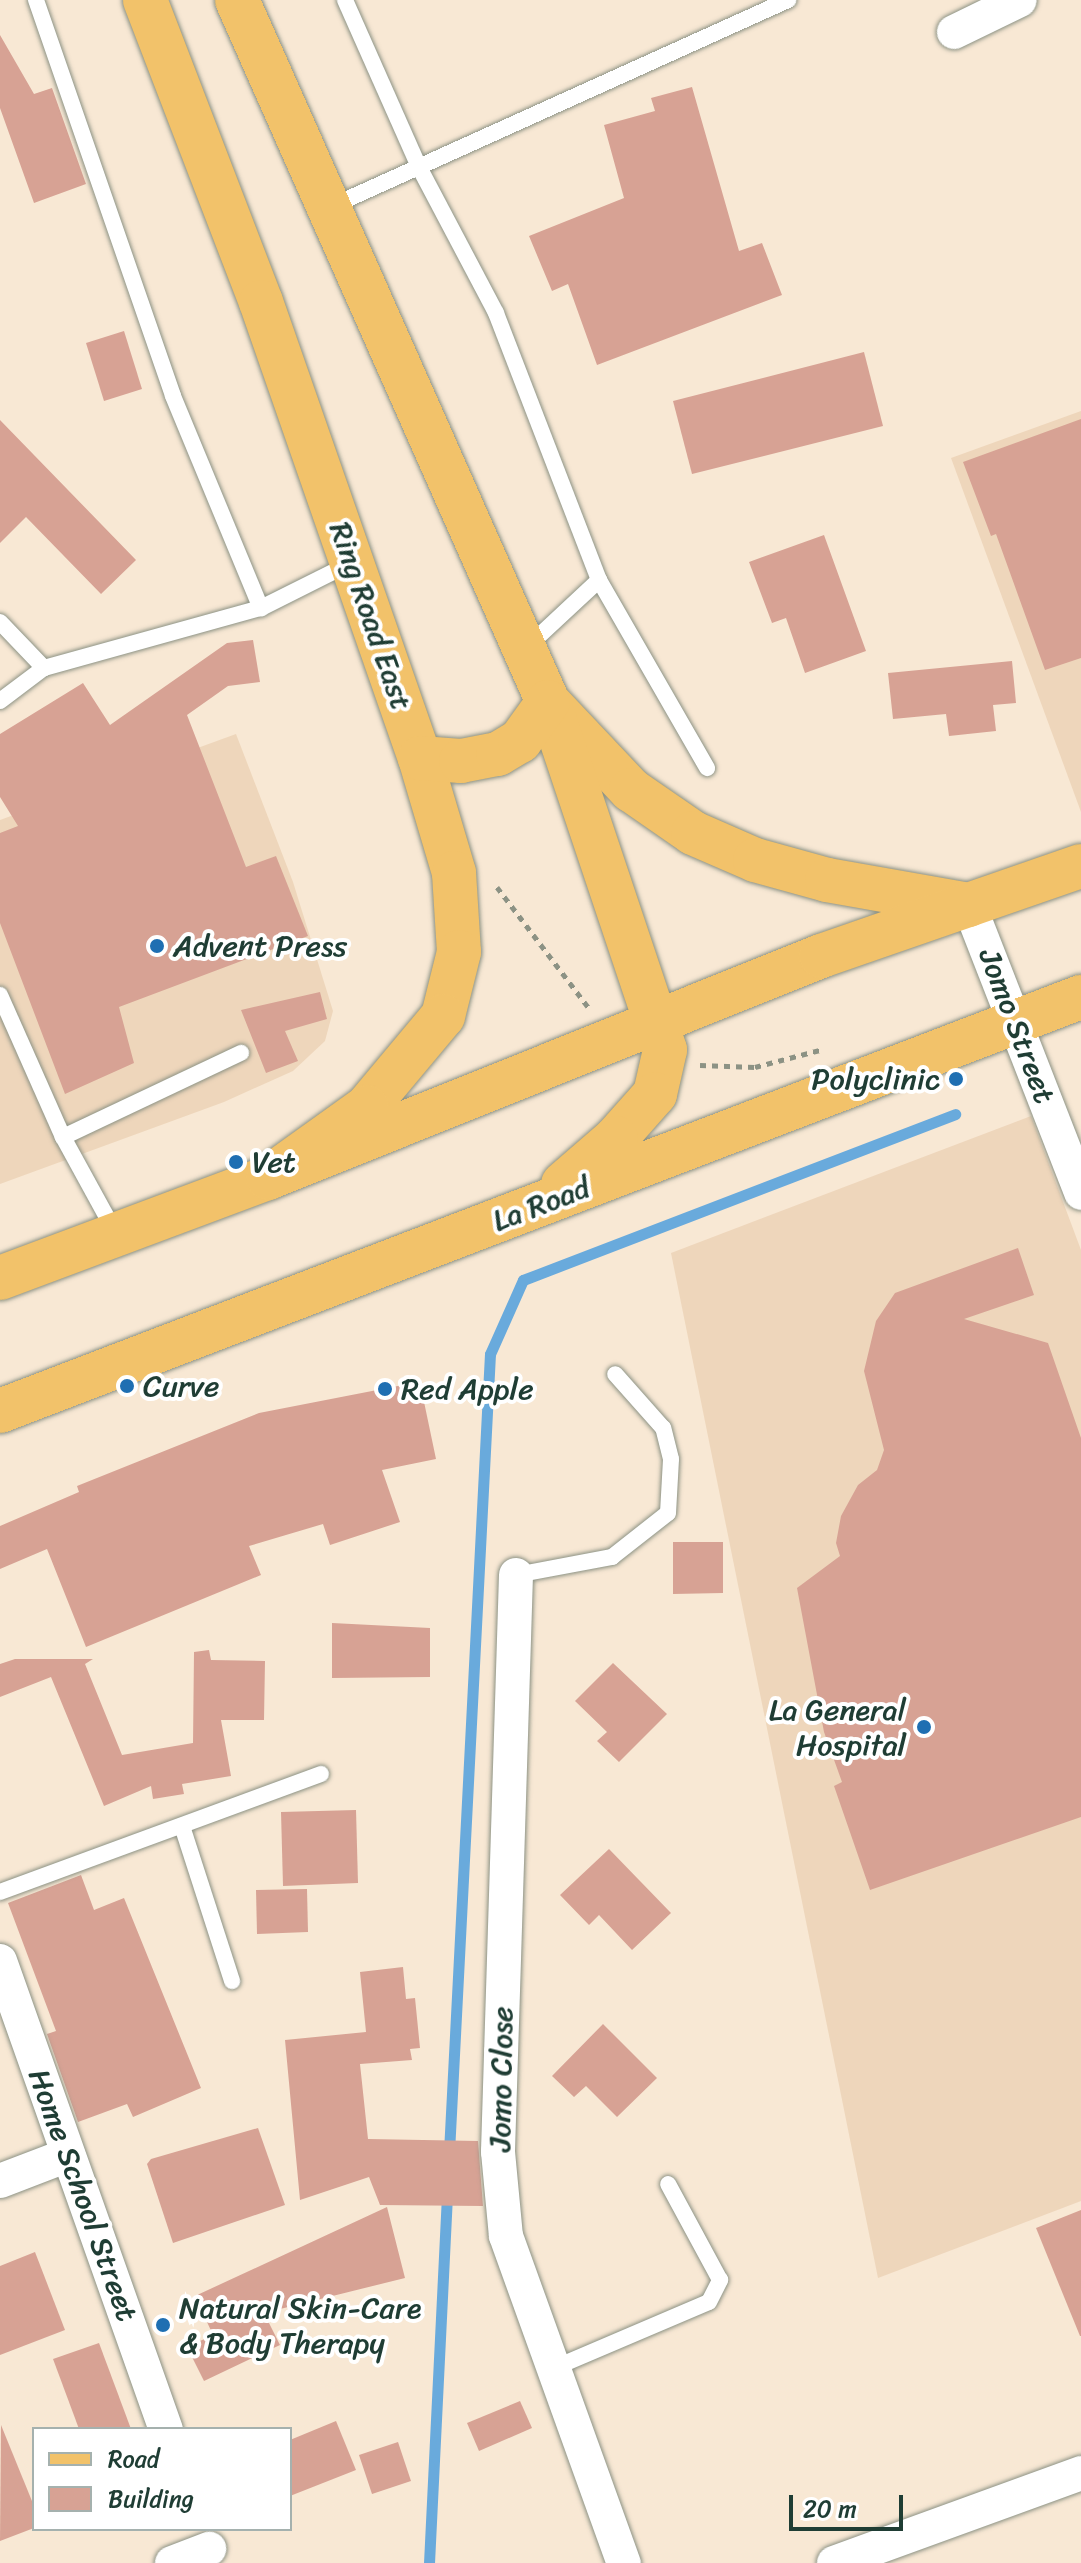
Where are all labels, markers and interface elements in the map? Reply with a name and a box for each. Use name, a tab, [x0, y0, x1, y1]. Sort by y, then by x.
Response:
street label: Ring Road East	[322, 517, 420, 715]
place label: Advent Press	[173, 928, 347, 964]
marker: Advent Press	[148, 937, 166, 955]
street label: Jomo Street	[971, 944, 1063, 1108]
place label: Polyclinic	[811, 1061, 940, 1097]
marker: Polyclinic	[947, 1070, 965, 1088]
place label: Vet	[252, 1144, 296, 1180]
marker: Vet	[227, 1153, 245, 1171]
street label: La Road	[487, 1169, 595, 1239]
place label: Curve	[143, 1368, 219, 1404]
place label: Red Apple	[401, 1371, 534, 1407]
marker: Curve	[118, 1377, 136, 1395]
marker: Red Apple	[376, 1380, 394, 1398]
place label: La General Hospital	[768, 1692, 906, 1762]
marker: La General Hospital	[913, 1716, 935, 1738]
street label: Jomo Close	[482, 2005, 520, 2153]
street label: Home School Street	[21, 2064, 145, 2326]
place label: Natural Skin-Care & Body Therapy	[179, 2290, 421, 2360]
marker: Natural Skin-Care & Body Therapy	[154, 2316, 172, 2334]
legend	[32, 2427, 292, 2531]
text: Road	[108, 2438, 159, 2480]
text: Building	[108, 2478, 194, 2520]
scale bar	[793, 2479, 907, 2529]
text: 20 m	[803, 2488, 857, 2530]

